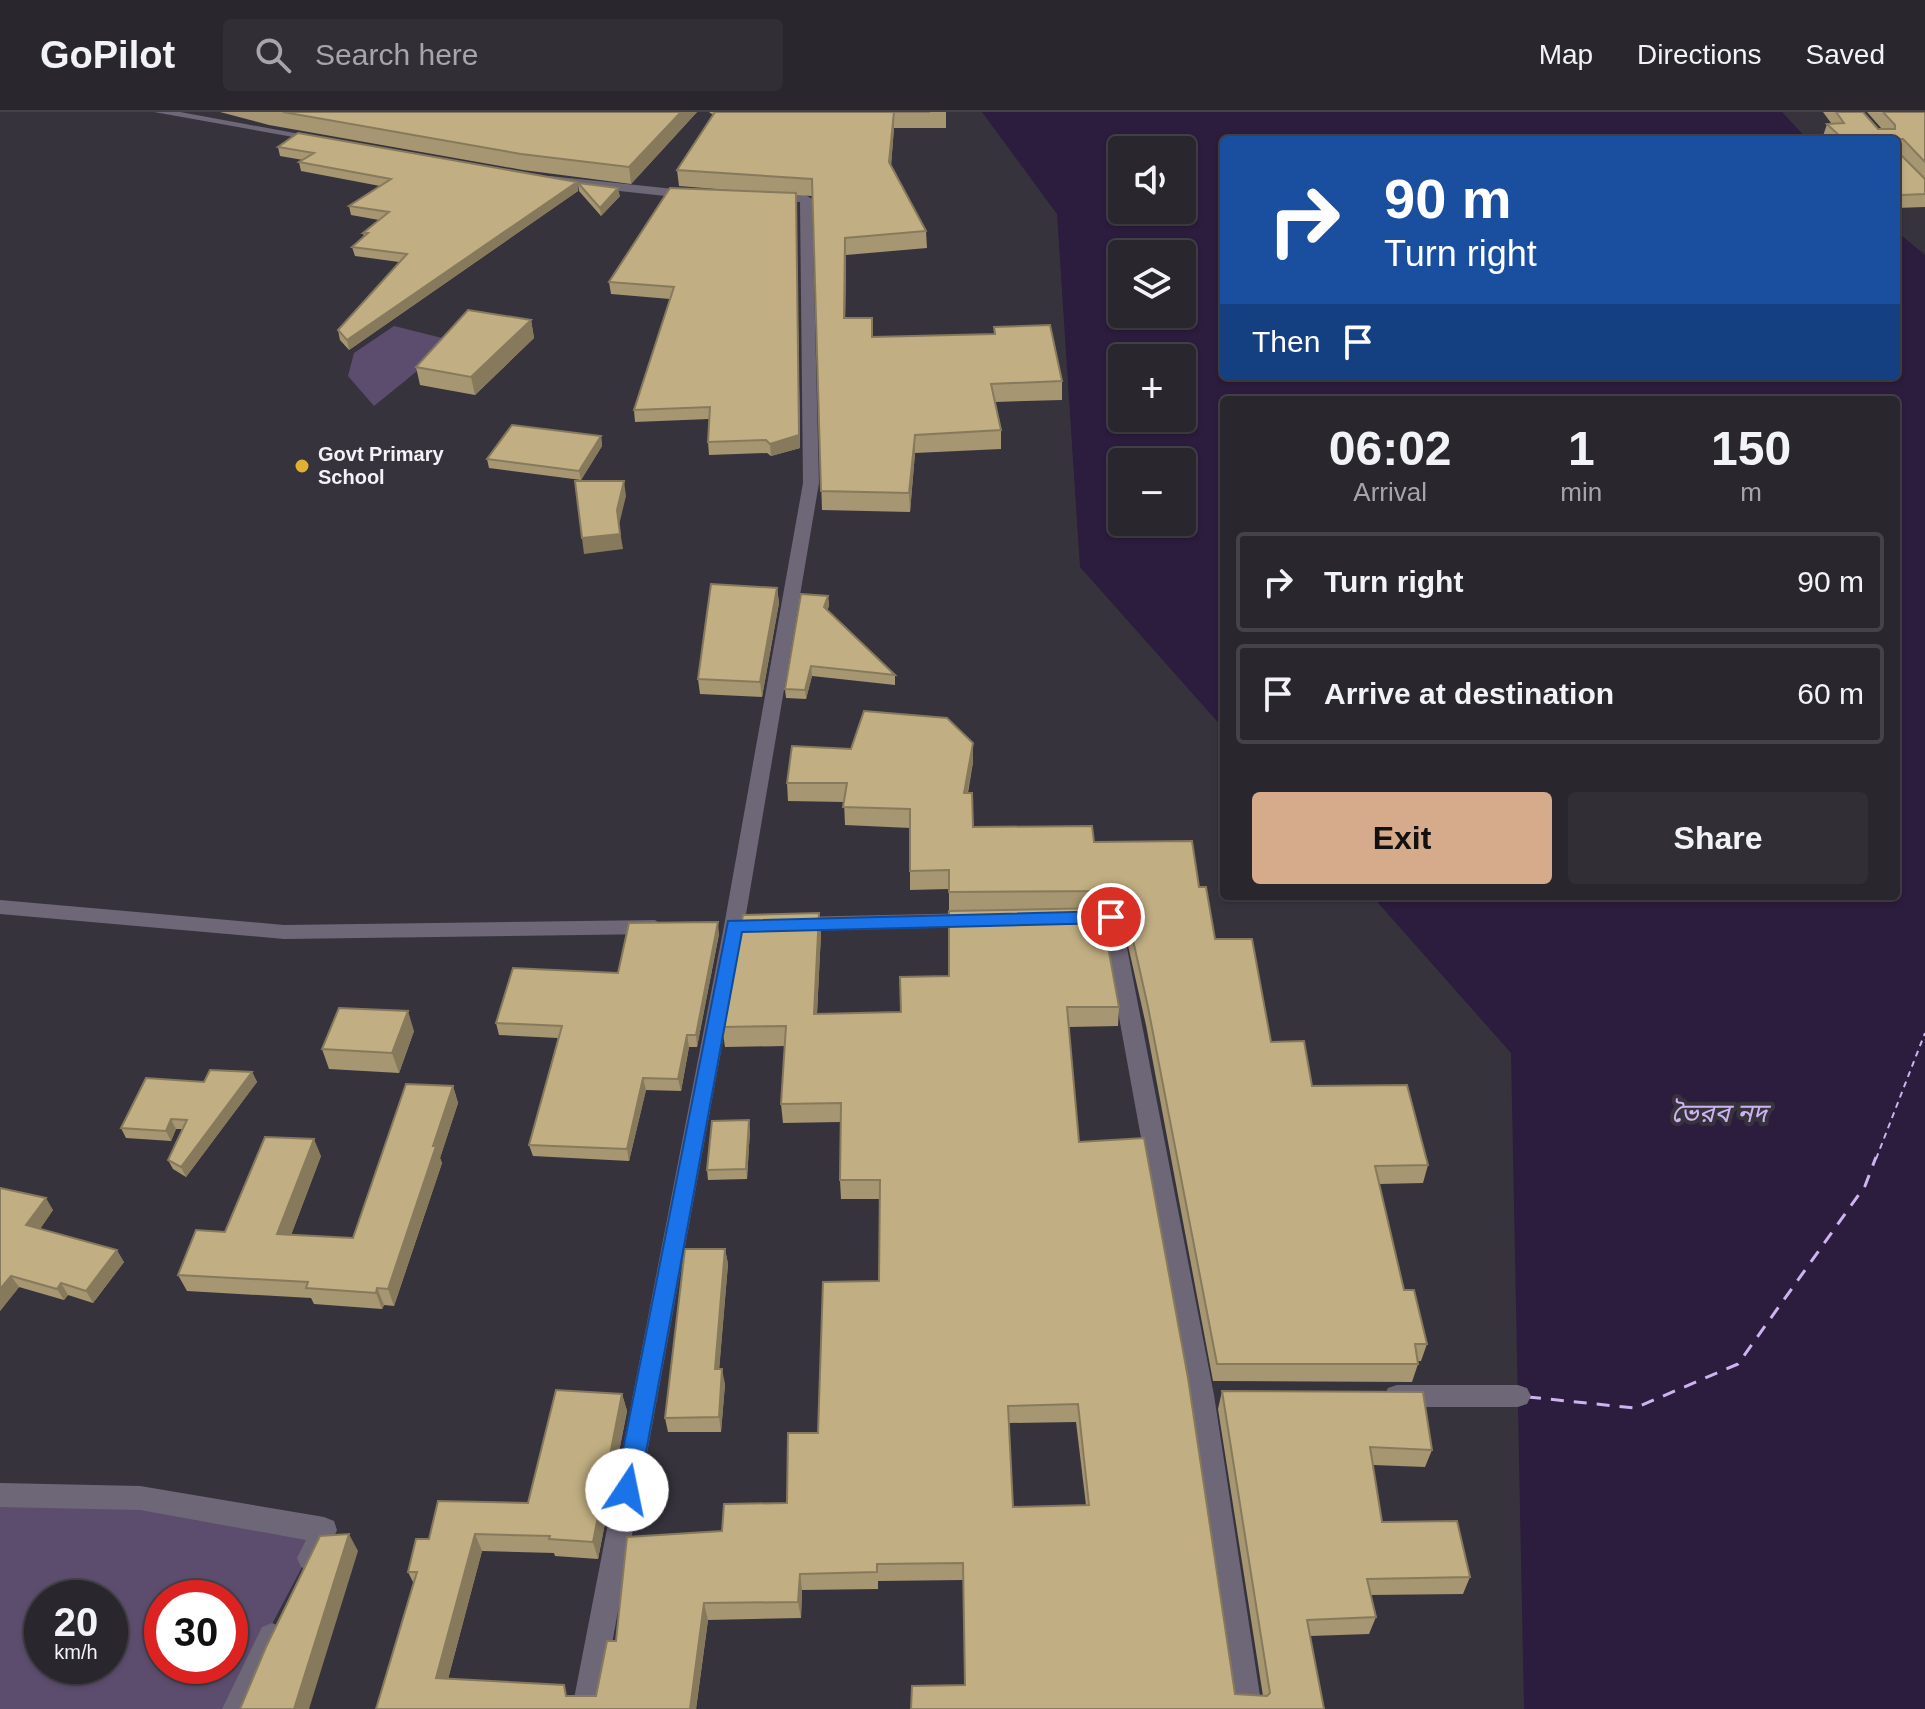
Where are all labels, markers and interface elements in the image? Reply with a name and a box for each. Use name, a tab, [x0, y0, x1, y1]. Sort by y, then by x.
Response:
search box	[223, 19, 783, 91]
icon: search	[251, 33, 295, 77]
text: GoPilot	[40, 34, 175, 76]
text: Search here	[315, 38, 479, 71]
text: Map	[1539, 39, 1593, 70]
text: Directions	[1637, 39, 1762, 70]
text: Saved	[1806, 39, 1885, 70]
map controls	[1108, 136, 1196, 536]
button: sound	[1108, 136, 1196, 224]
text: 90 m	[1384, 167, 1512, 230]
icon: right	[1252, 168, 1356, 272]
text: Turn right	[1384, 233, 1537, 274]
button: layers	[1108, 240, 1196, 328]
icon: arrive	[1336, 320, 1380, 364]
text: Then	[1252, 325, 1320, 358]
button: +	[1108, 344, 1196, 432]
text: 06:02	[1329, 422, 1452, 475]
text: 1	[1568, 422, 1595, 475]
text: 150	[1711, 422, 1791, 475]
place label: Govt Primary School	[318, 443, 444, 488]
button: −	[1108, 448, 1196, 536]
marker: Govt Primary School	[293, 457, 311, 475]
text: Arrival	[1353, 477, 1427, 507]
text: min	[1560, 477, 1602, 507]
text: m	[1740, 477, 1762, 507]
icon: right	[1256, 560, 1300, 604]
text: Turn right	[1324, 565, 1463, 598]
text: 90 m	[1797, 565, 1864, 598]
icon: arrive	[1256, 672, 1300, 716]
text: Arrive at destination	[1324, 677, 1614, 710]
text: 60 m	[1797, 677, 1864, 710]
button: Exit	[1252, 792, 1552, 884]
button: Share	[1568, 792, 1868, 884]
pin	[1077, 883, 1145, 951]
icon: arrive	[1089, 895, 1133, 939]
water label: ভৈরব নদ	[1671, 1098, 1772, 1128]
position arrow	[585, 1448, 669, 1532]
speed limit sign: 30	[144, 1580, 248, 1684]
text: 20	[54, 1600, 98, 1644]
text: km/h	[54, 1641, 98, 1663]

